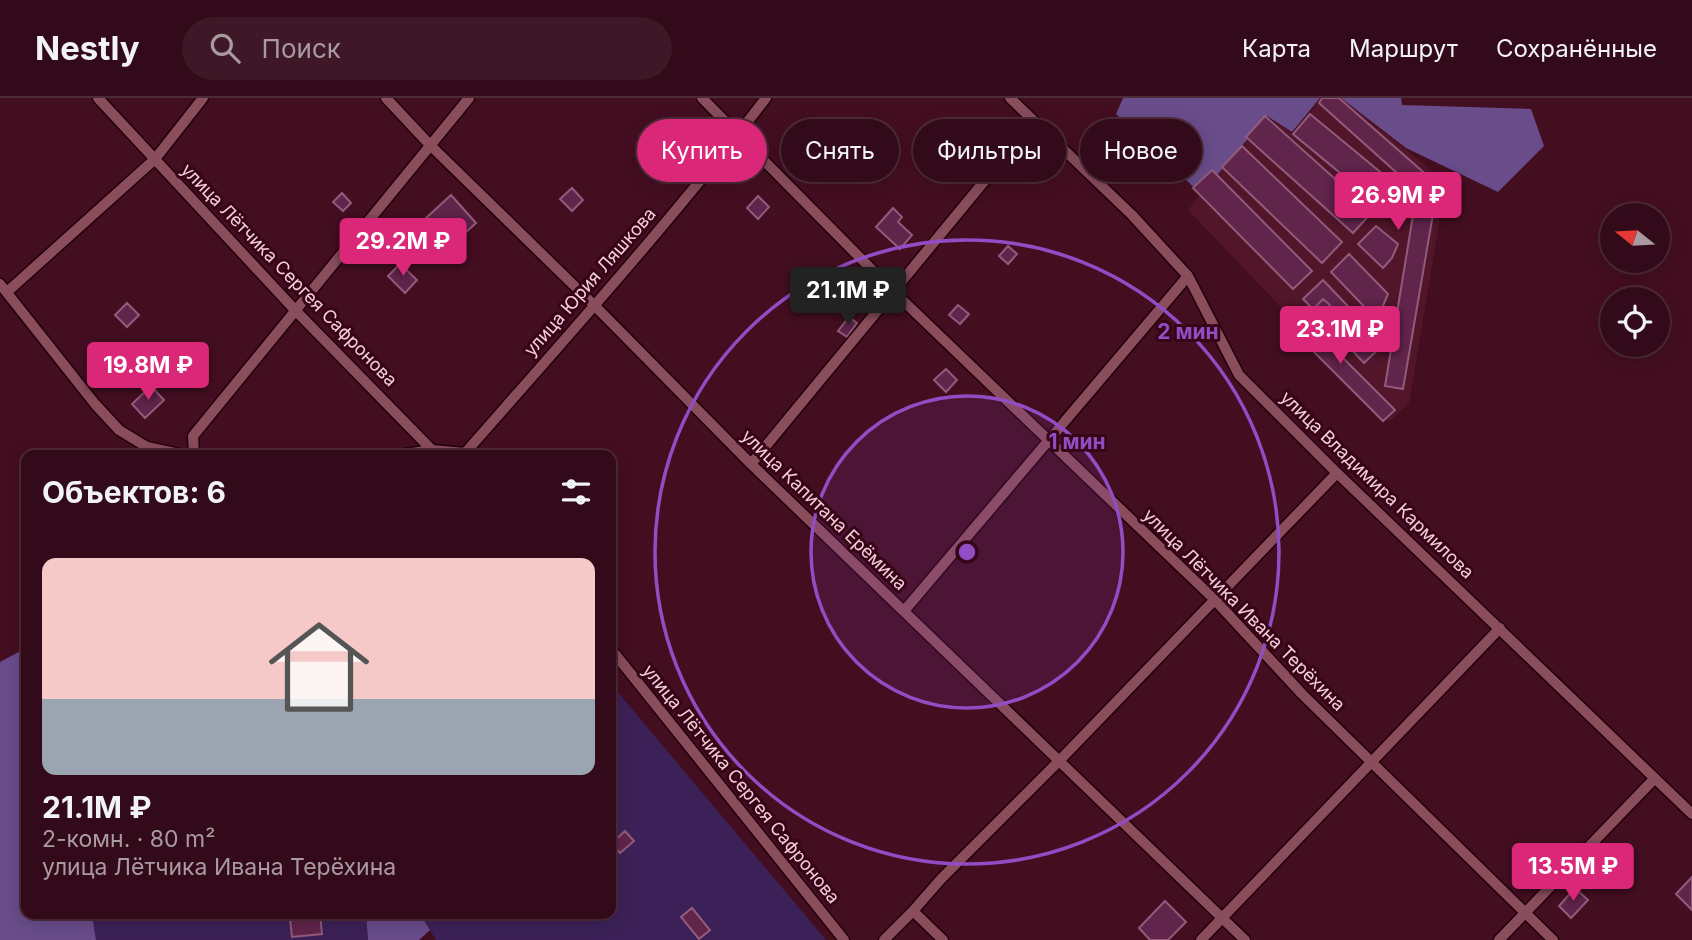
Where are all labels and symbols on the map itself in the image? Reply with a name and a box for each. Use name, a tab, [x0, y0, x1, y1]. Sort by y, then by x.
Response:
street label: улица Лётчика Сергея Сафронова	[177, 159, 402, 390]
pin: 26.9M ₽	[1333, 172, 1463, 232]
street label: улица Юрия Ляшкова	[519, 203, 660, 360]
north arrow	[1600, 203, 1670, 273]
pin: 29.2M ₽	[338, 218, 468, 278]
pin: 21.1M ₽	[783, 268, 913, 327]
pin: 23.1M ₽	[1275, 306, 1405, 366]
text: 2 мин	[1157, 319, 1219, 344]
pin: 19.8M ₽	[83, 342, 213, 402]
street label: улица Владимира Кармилова	[1276, 387, 1478, 583]
street label: улица Капитана Ерёмина	[737, 425, 911, 594]
text: 1 мин	[1048, 429, 1106, 454]
street label: улица Лётчика Ивана Терёхина	[1139, 504, 1350, 715]
centre of rings	[955, 540, 979, 564]
street label: улица Лётчика Сергея Сафронова	[638, 660, 844, 907]
pin: 13.5M ₽	[1508, 844, 1638, 903]

